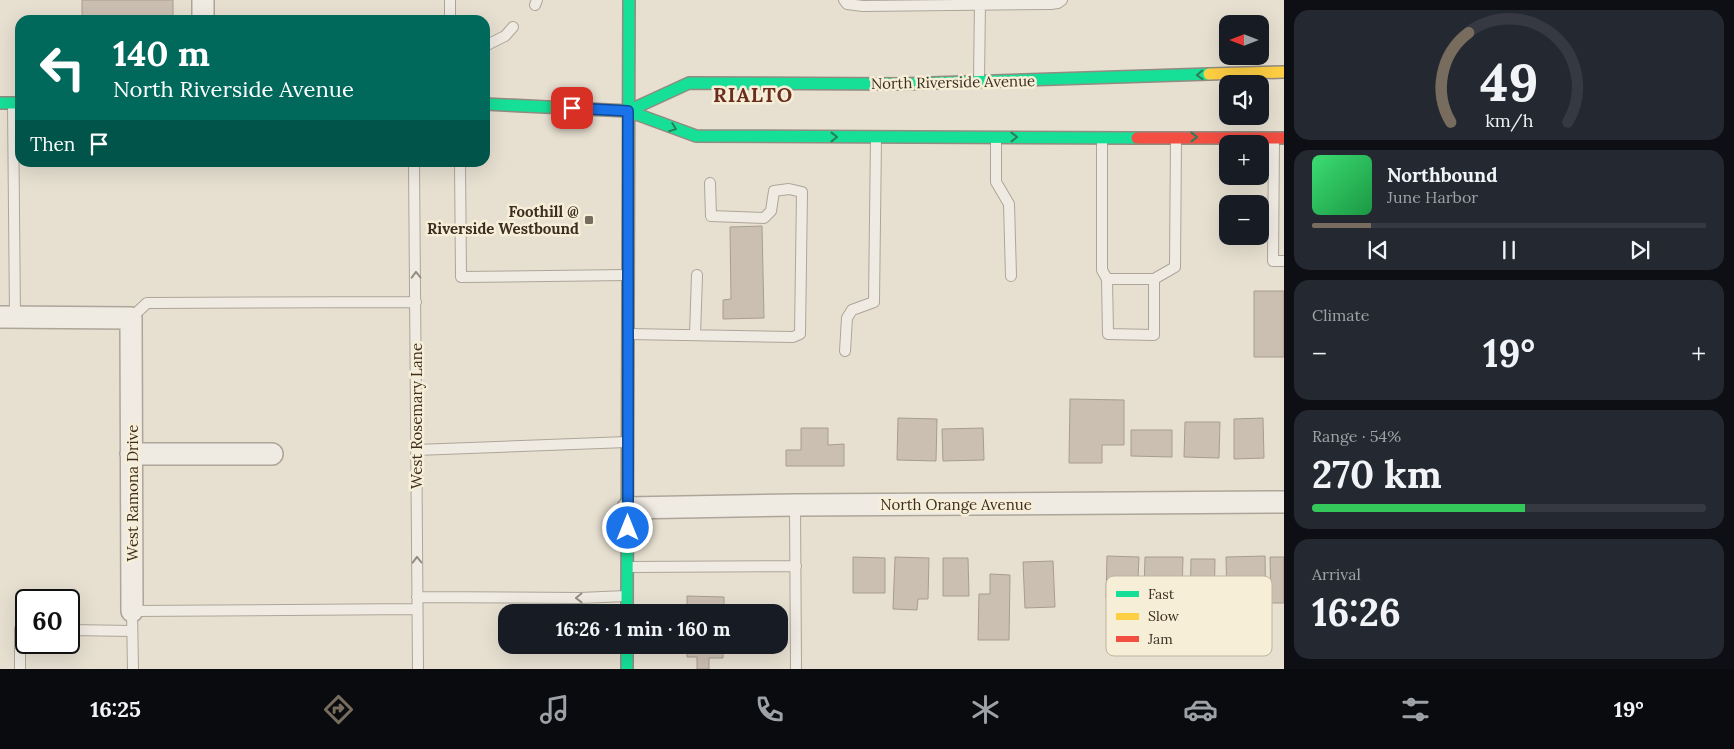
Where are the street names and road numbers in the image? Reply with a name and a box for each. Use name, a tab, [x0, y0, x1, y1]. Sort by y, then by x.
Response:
street label: North Riverside Avenue	[871, 71, 1035, 93]
street label: West Rosemary Lane	[407, 343, 426, 489]
street label: West Ramona Drive	[123, 425, 142, 561]
street label: North Orange Avenue	[880, 495, 1032, 514]

